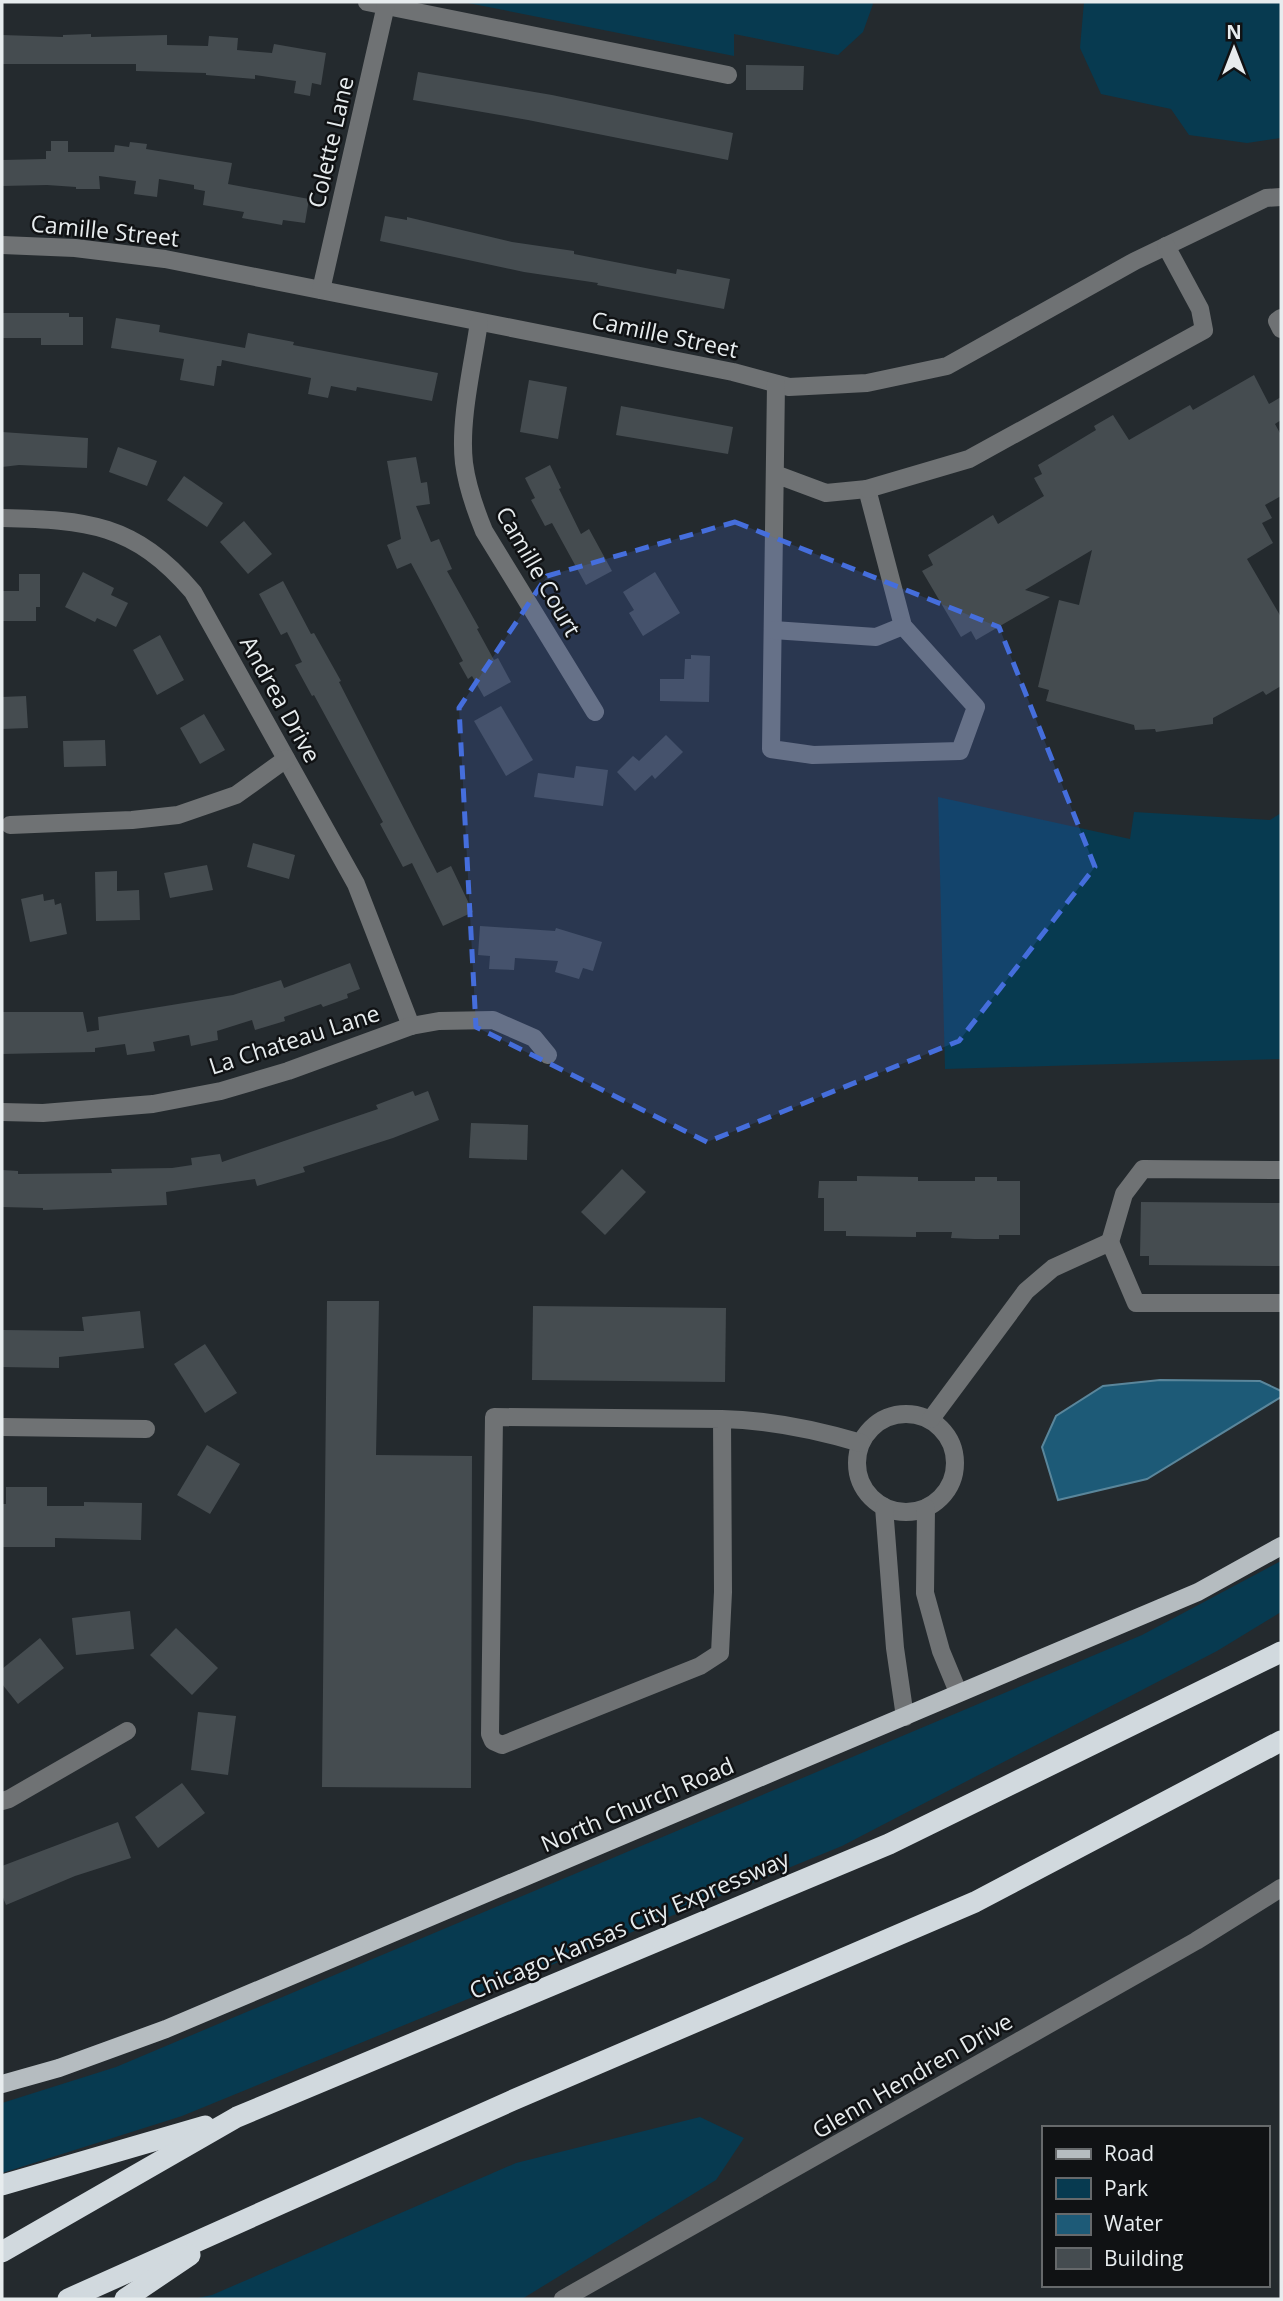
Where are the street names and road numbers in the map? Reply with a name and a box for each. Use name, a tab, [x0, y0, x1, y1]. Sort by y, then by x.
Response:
street label: Colette Lane	[299, 73, 361, 211]
street label: Camille Street	[29, 206, 181, 254]
street label: Camille Street	[589, 303, 741, 365]
street label: Camille Court	[489, 500, 589, 642]
street label: Andrea Drive	[233, 630, 329, 768]
street label: La Chateau Lane	[204, 996, 384, 1082]
street label: North Church Road	[536, 1749, 738, 1859]
street label: Chicago-Kansas City Expressway	[464, 1842, 794, 2006]
street label: Glenn Hendren Drive	[806, 2005, 1018, 2145]

